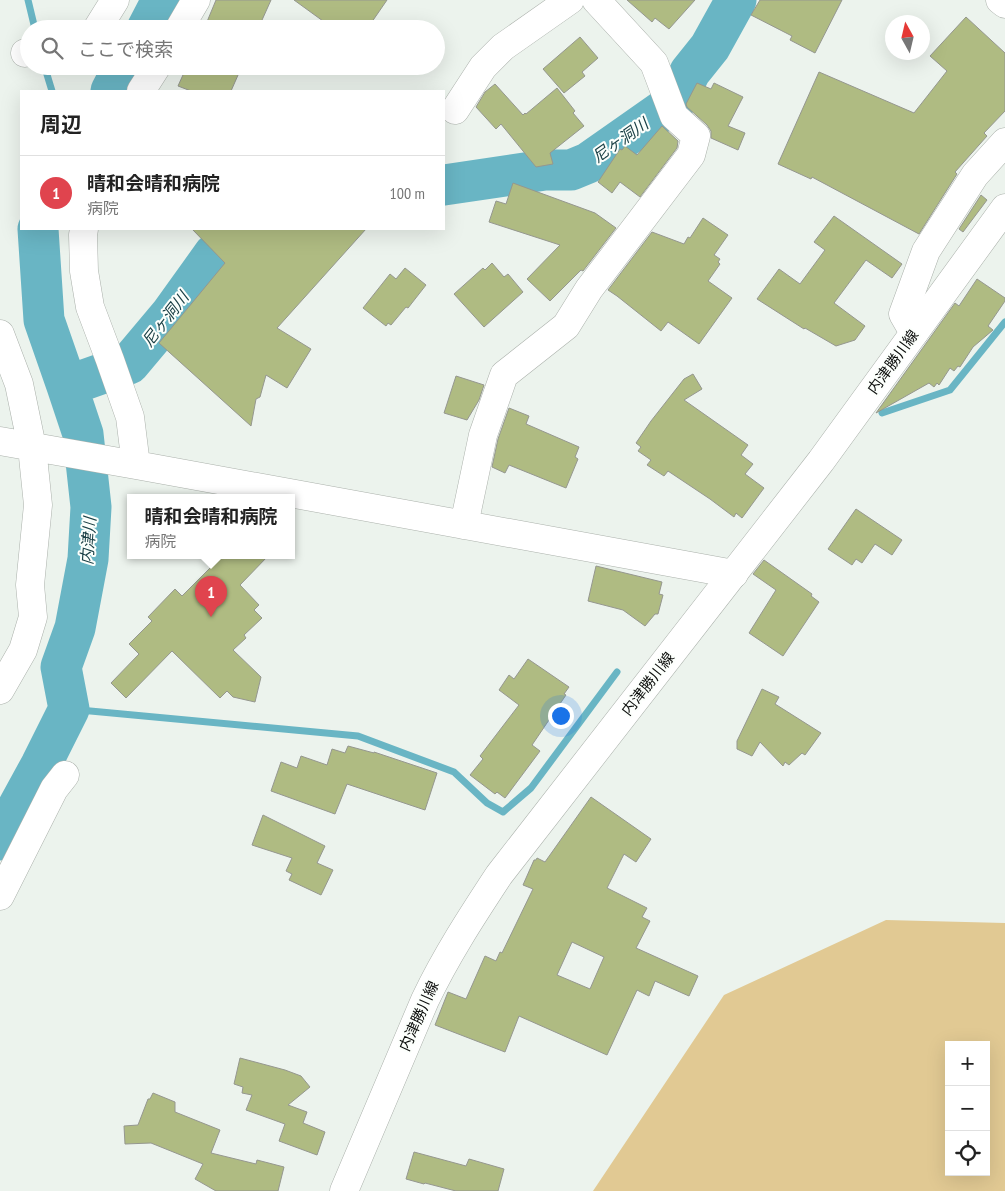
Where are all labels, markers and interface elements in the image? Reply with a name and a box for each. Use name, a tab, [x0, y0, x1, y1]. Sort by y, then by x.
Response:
north arrow	[885, 15, 930, 60]
search box	[20, 20, 445, 75]
icon: search	[38, 34, 66, 62]
text: ここで検索	[78, 37, 173, 61]
text: 周辺	[40, 111, 82, 138]
water label: 尼ヶ洞川	[588, 112, 654, 167]
text: 晴和会晴和病院	[87, 171, 220, 195]
text: 1	[52, 183, 60, 203]
text: 100 m	[390, 183, 425, 203]
text: 病院	[87, 198, 119, 218]
water label: 尼ヶ洞川	[137, 286, 194, 350]
street label: 内津勝川線	[863, 326, 922, 398]
popup	[127, 494, 295, 559]
text: 晴和会晴和病院	[144, 504, 278, 528]
water label: 内津川	[76, 514, 100, 566]
text: 病院	[144, 531, 177, 551]
pin: 1	[195, 576, 227, 617]
street label: 内津勝川線	[617, 648, 678, 719]
your location	[548, 703, 574, 729]
street label: 内津勝川線	[395, 978, 442, 1054]
map controls	[945, 1041, 990, 1176]
button: +	[945, 1041, 990, 1086]
button: −	[945, 1086, 990, 1131]
button: locate	[945, 1131, 990, 1176]

